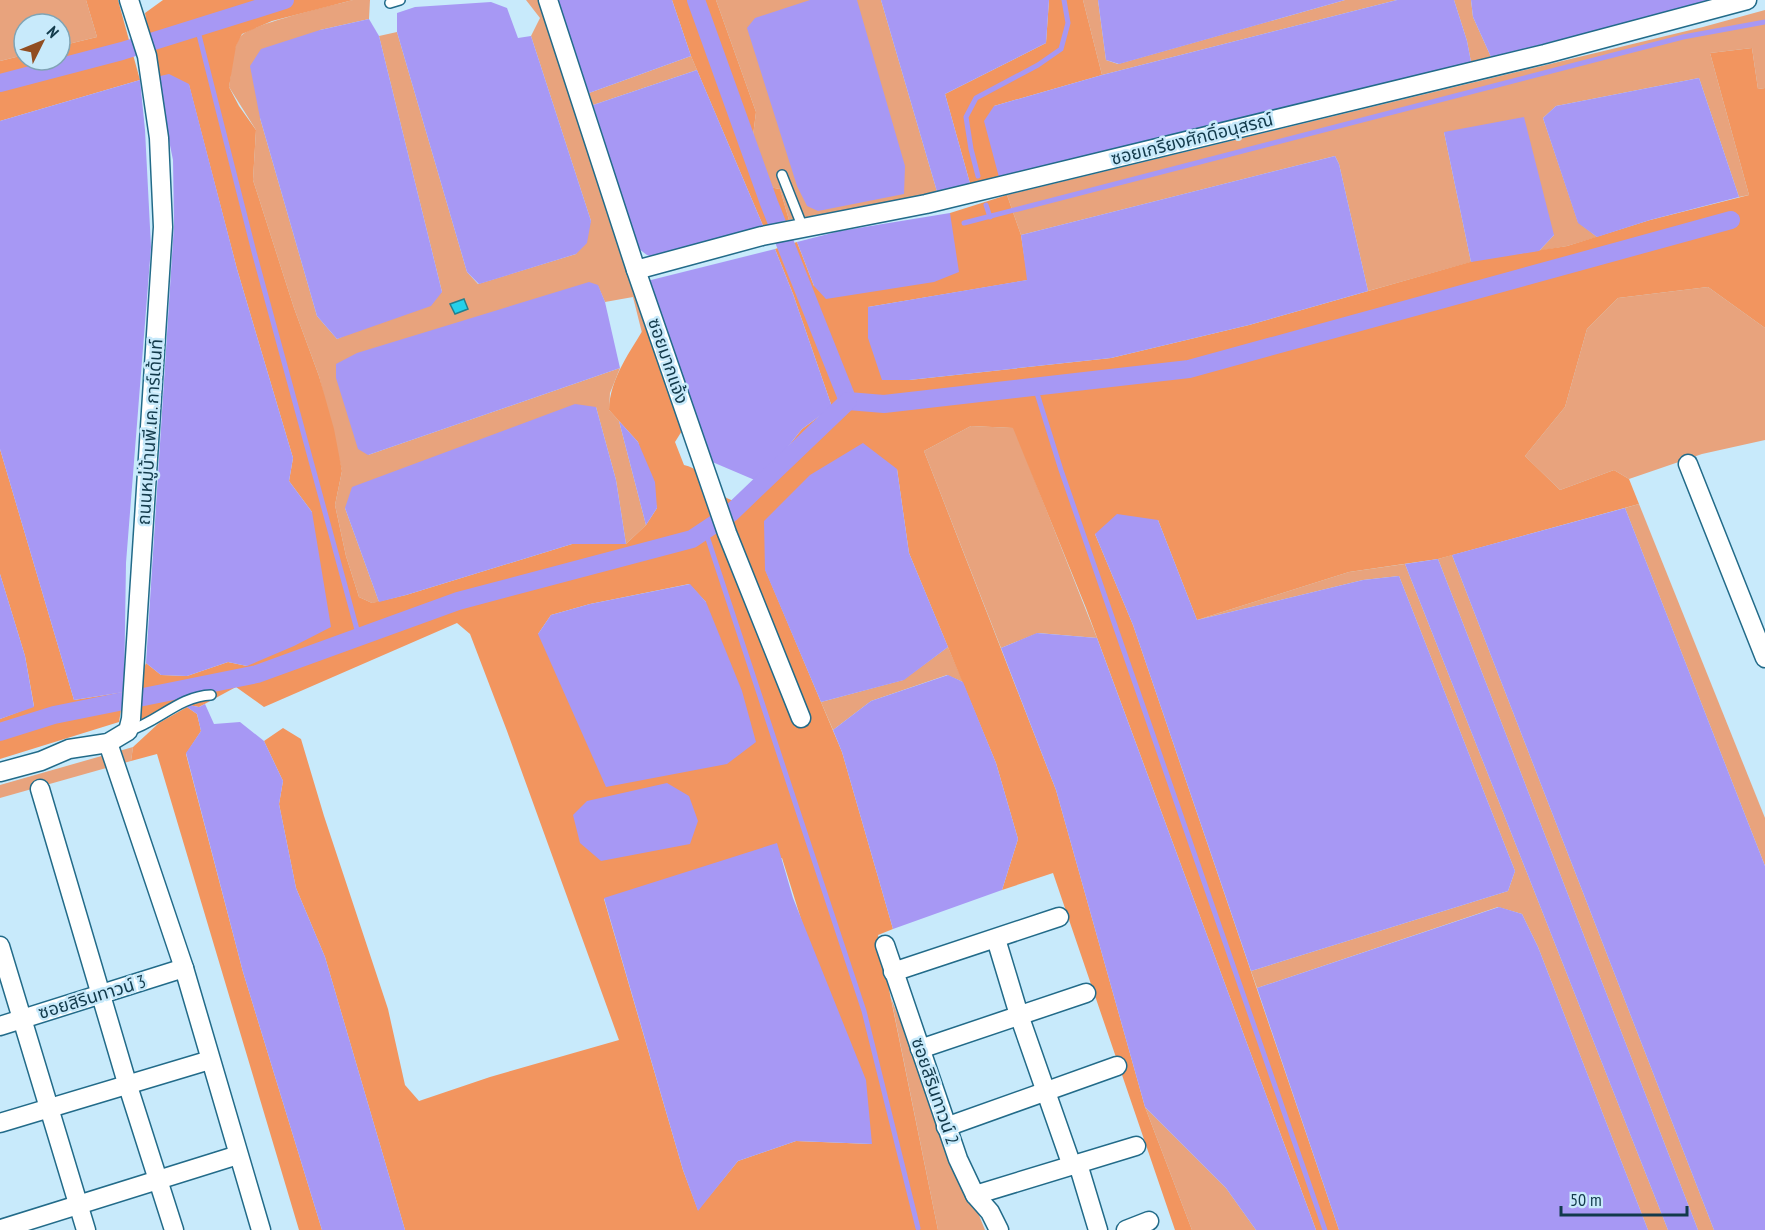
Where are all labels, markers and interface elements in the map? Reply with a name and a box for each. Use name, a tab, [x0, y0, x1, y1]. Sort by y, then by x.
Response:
north arrow	[12, 12, 72, 72]
text: N	[43, 22, 63, 42]
street label: ซอยเกรียงศักดิ์อนุสรณ์	[1108, 107, 1275, 170]
street label: ซอยมากแจ้ง	[643, 315, 694, 407]
street label: ถนนหมู่บ้านพี.เค. การ์เด้นท์	[132, 338, 168, 526]
street label: ซอยสิรินทาวน์ 3	[35, 969, 148, 1024]
street label: ซอยสิรินทาวน์ 2	[906, 1035, 964, 1147]
scale bar	[1561, 1179, 1687, 1217]
text: 50 m	[1570, 1188, 1602, 1211]

